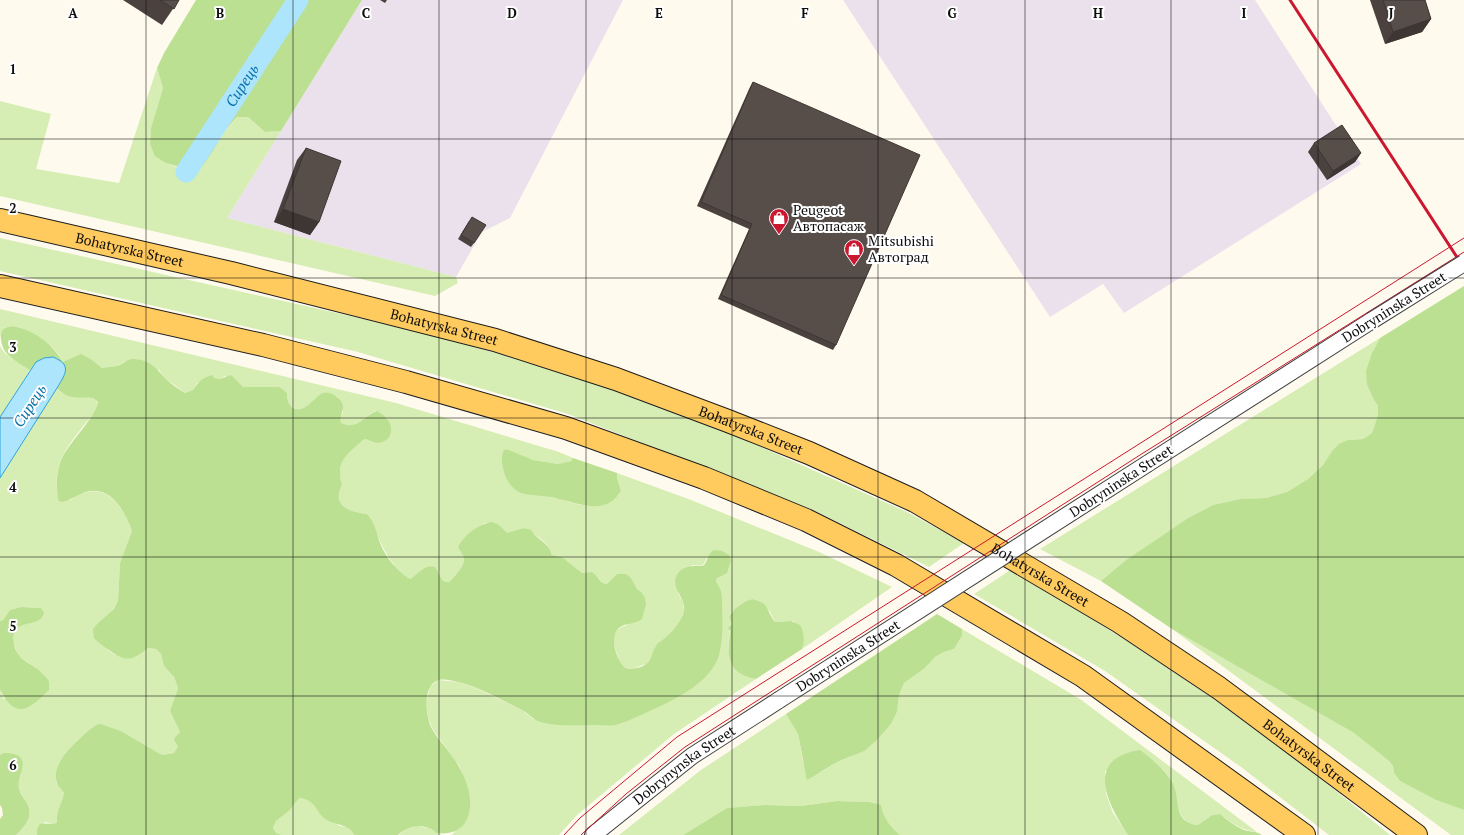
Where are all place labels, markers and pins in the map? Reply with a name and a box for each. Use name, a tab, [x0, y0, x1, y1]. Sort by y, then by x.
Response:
place label: Peugeot Автопасаж	[793, 200, 865, 235]
shop icon: Peugeot Автопасаж	[768, 207, 790, 235]
place label: Mitsubishi Автоград	[868, 231, 934, 266]
shop icon: Mitsubishi Автоград	[843, 238, 865, 266]

